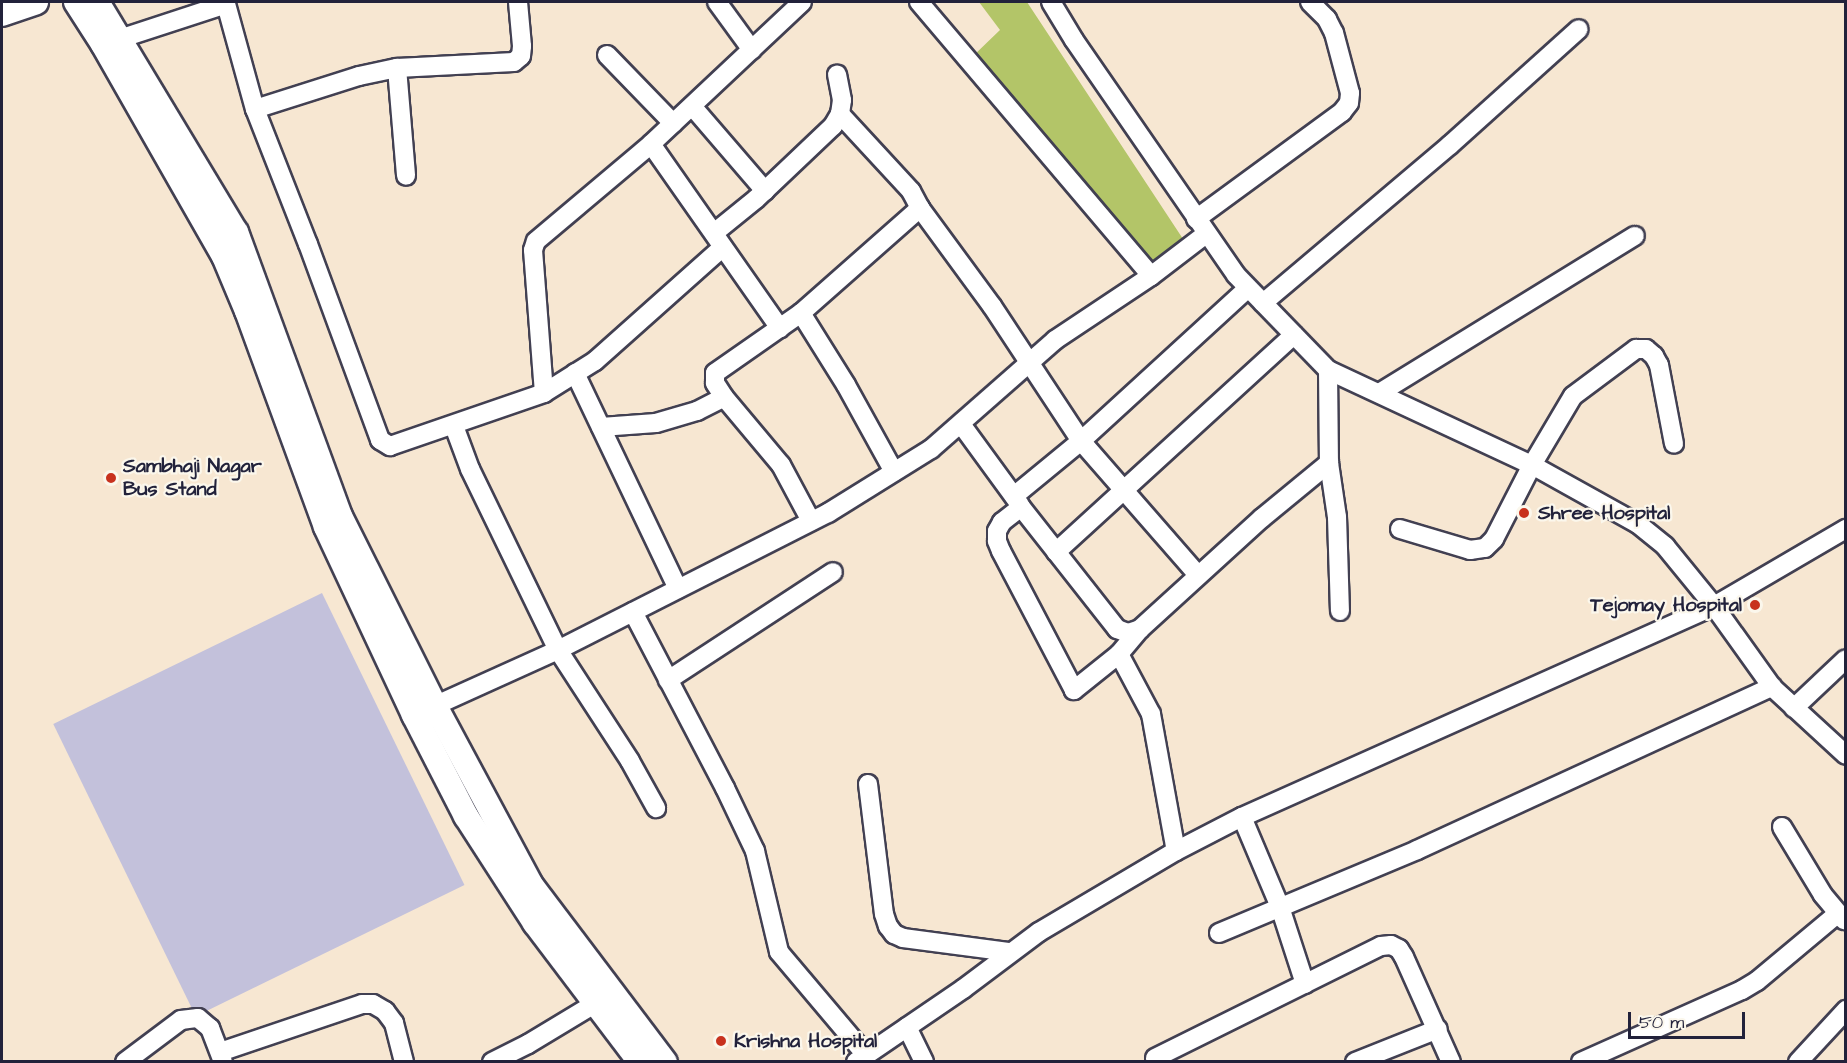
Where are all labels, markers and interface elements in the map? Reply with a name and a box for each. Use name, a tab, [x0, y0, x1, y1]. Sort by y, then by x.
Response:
place label: Sambhaji Nagar Bus Stand	[123, 454, 262, 501]
marker: Sambhaji Nagar Bus Stand	[104, 471, 118, 485]
place label: Shree Hospital	[1538, 501, 1670, 525]
marker: Shree Hospital	[1515, 504, 1533, 522]
place label: Tejomay Hospital	[1590, 593, 1742, 617]
marker: Tejomay Hospital	[1746, 596, 1764, 614]
scale bar	[1631, 1000, 1748, 1038]
text: 50 m	[1639, 1010, 1684, 1035]
place label: Krishna Hospital	[734, 1029, 877, 1053]
marker: Krishna Hospital	[712, 1032, 730, 1050]

